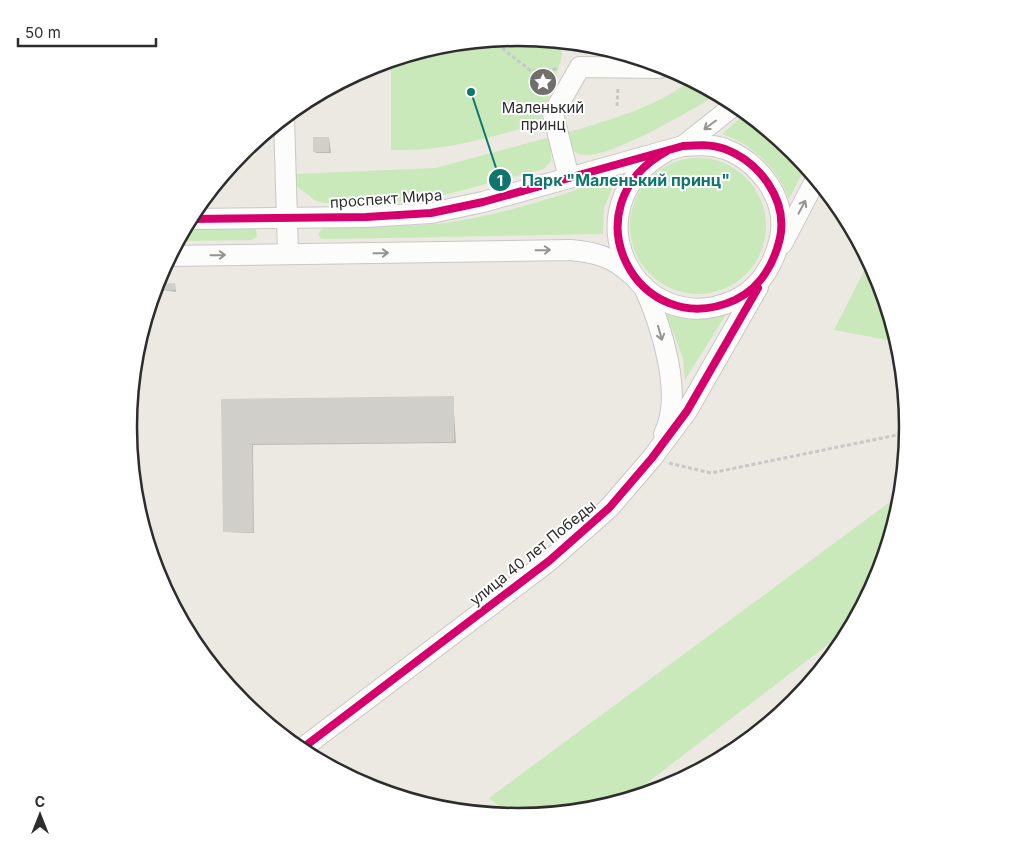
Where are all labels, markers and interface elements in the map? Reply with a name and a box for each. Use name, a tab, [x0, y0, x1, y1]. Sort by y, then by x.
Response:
scale bar	[18, 15, 155, 47]
text: 50 m	[25, 23, 61, 42]
place icon: Маленький принц	[528, 67, 558, 97]
place label: Маленький принц	[502, 98, 584, 134]
one-way arrow	[704, 120, 717, 131]
callout: Парк "Маленький принц"	[487, 165, 740, 196]
text: Парк "Маленький принц"	[522, 170, 730, 190]
text: 1	[497, 171, 503, 190]
street label: проспект Мира	[329, 185, 443, 212]
one-way arrow	[798, 200, 807, 215]
one-way arrow	[534, 245, 551, 255]
one-way arrow	[372, 248, 388, 258]
one-way arrow	[210, 251, 226, 260]
one-way arrow	[656, 325, 666, 341]
street label: улица 40 лет Победы	[466, 496, 600, 609]
north arrow	[15, 790, 65, 840]
text: С	[35, 793, 45, 810]

